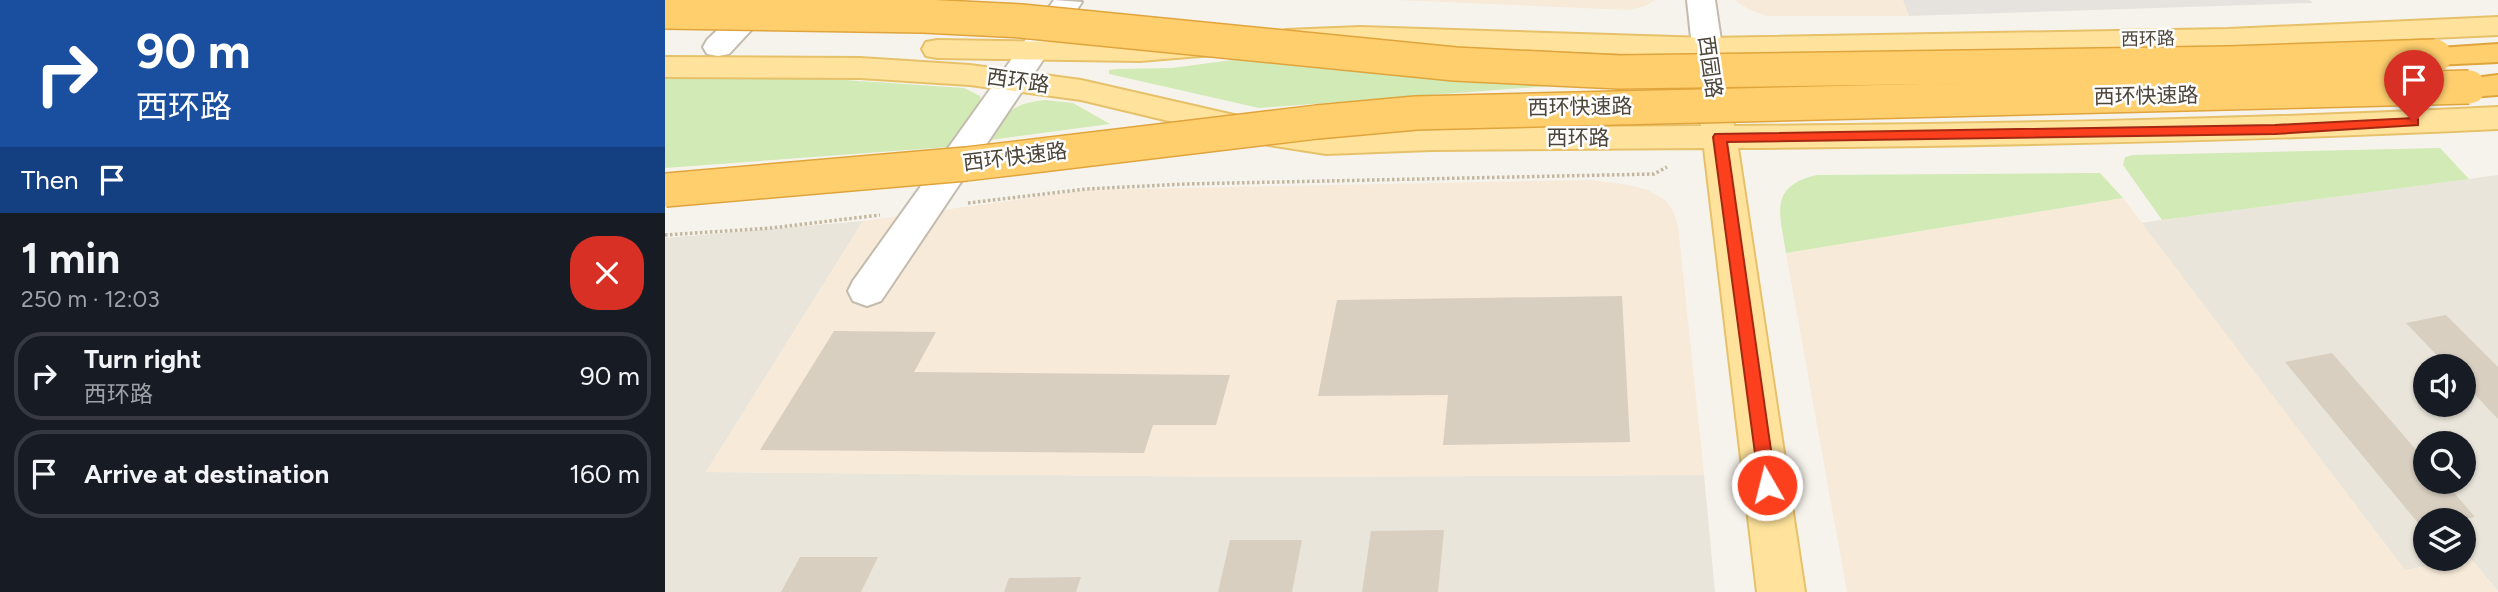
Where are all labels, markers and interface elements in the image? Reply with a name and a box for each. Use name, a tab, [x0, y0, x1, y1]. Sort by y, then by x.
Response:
text: 90 m	[136, 21, 251, 80]
icon: right	[21, 28, 112, 119]
street label: 西环路	[2121, 28, 2175, 50]
street label: 西园路	[1694, 34, 1727, 100]
pin	[2384, 50, 2444, 122]
icon: arrive	[2395, 61, 2433, 99]
street label: 西环路	[985, 64, 1051, 97]
street label: 西环快速路	[2093, 82, 2199, 109]
text: 西环路	[136, 88, 232, 126]
street label: 西环快速路	[1527, 93, 1633, 120]
street label: 西环路	[1547, 125, 1610, 150]
street label: 西环快速路	[961, 138, 1069, 175]
icon: arrive	[93, 161, 131, 199]
text: Then	[21, 164, 79, 196]
text: 1 min	[21, 233, 120, 284]
button: close	[570, 236, 644, 310]
text: 250 m · 12:03	[21, 285, 160, 313]
text: Turn right	[84, 343, 201, 375]
map controls	[2413, 354, 2476, 571]
button: sound	[2413, 354, 2476, 417]
icon: right	[25, 357, 63, 395]
text: 90 m	[580, 360, 640, 392]
text: 西环路	[84, 380, 153, 408]
button: search	[2413, 431, 2476, 494]
position arrow	[1730, 448, 1804, 522]
icon: arrive	[25, 455, 63, 493]
text: Arrive at destination	[84, 458, 329, 490]
text: 160 m	[569, 458, 640, 490]
button: layers	[2413, 508, 2476, 571]

